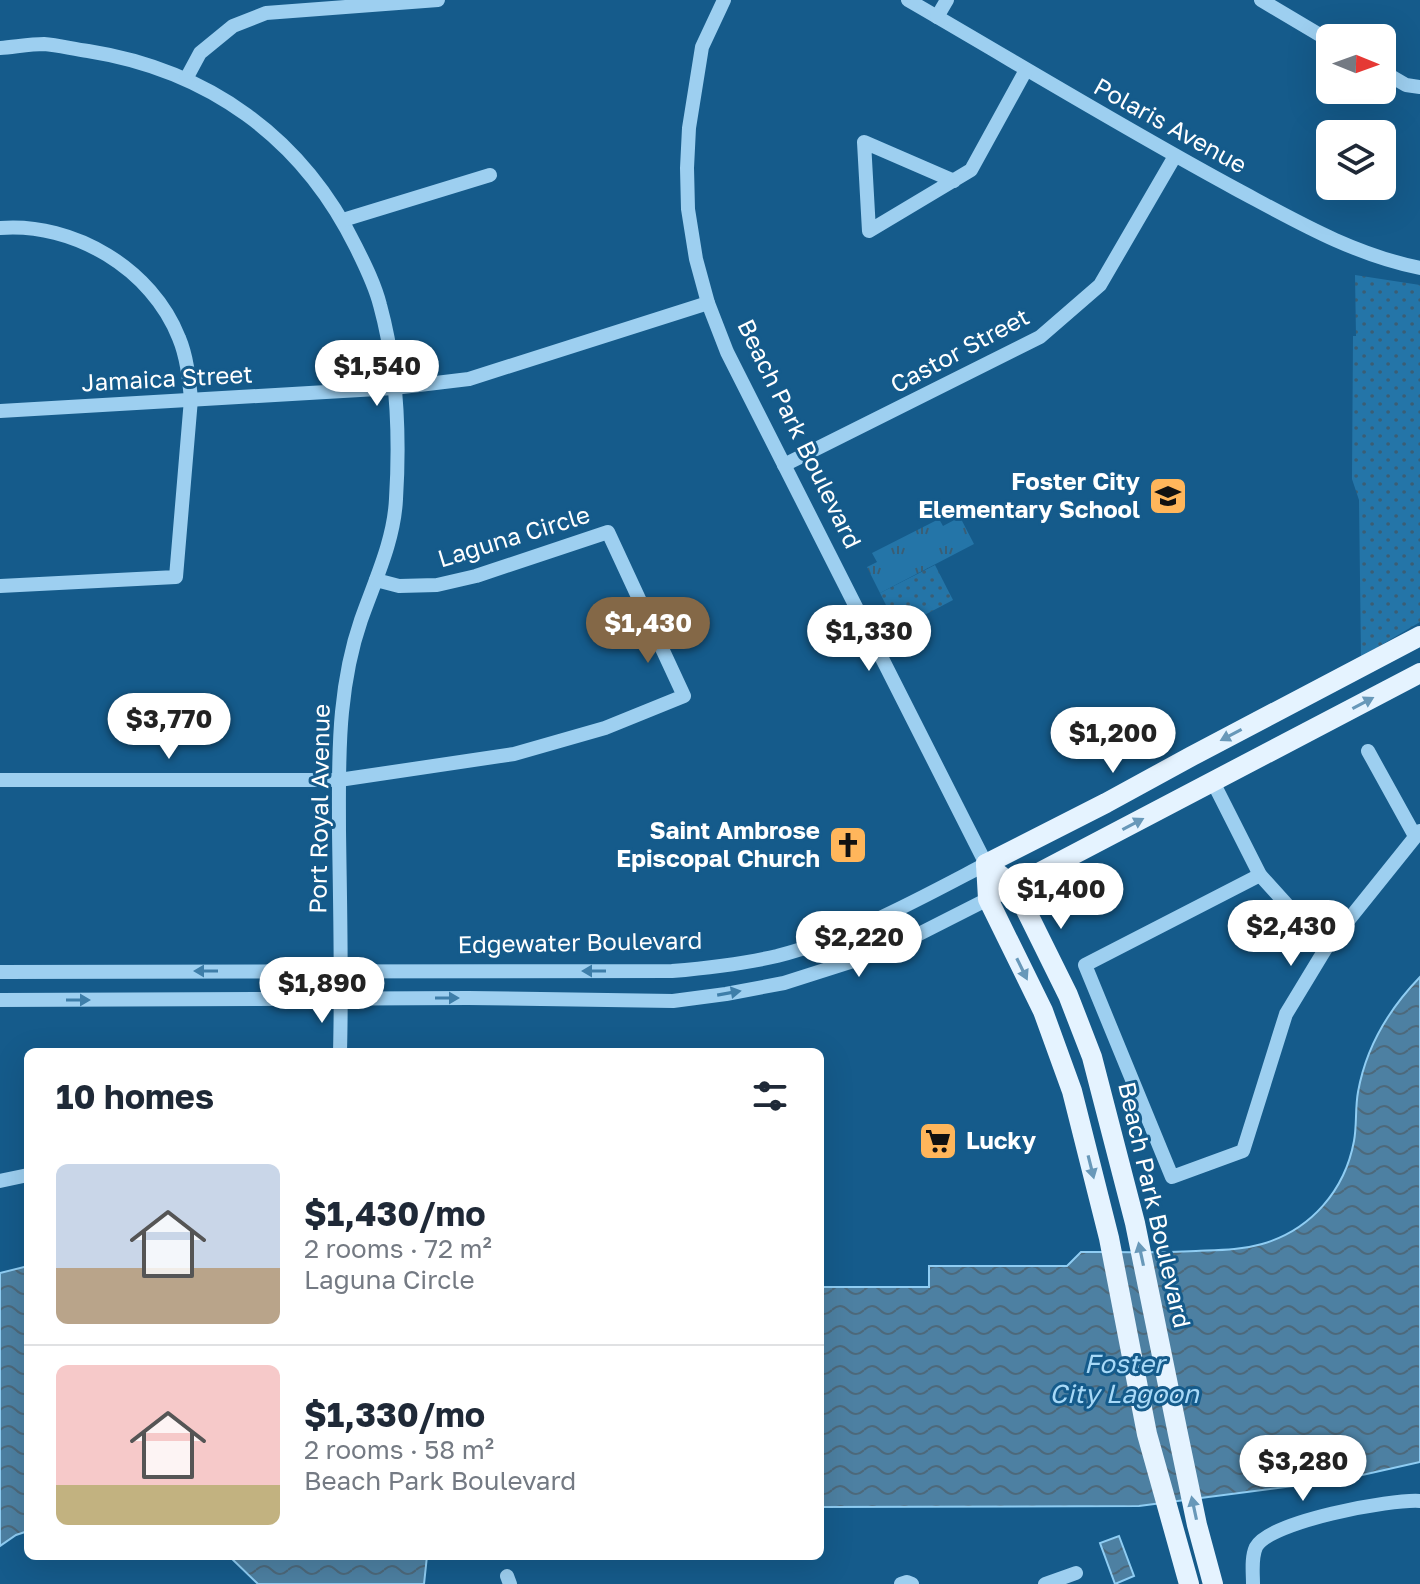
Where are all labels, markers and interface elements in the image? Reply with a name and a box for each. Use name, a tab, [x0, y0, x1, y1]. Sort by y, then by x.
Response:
north arrow	[1316, 24, 1396, 104]
map controls	[1316, 24, 1396, 200]
street label: Polaris Avenue	[1089, 71, 1252, 179]
button: layers	[1316, 120, 1396, 200]
street label: Castor Street	[885, 301, 1034, 398]
street label: Beach Park Boulevard	[732, 314, 868, 553]
pin: $1,540	[312, 340, 442, 408]
text: $1,540	[333, 350, 421, 381]
street label: Jamaica Street	[80, 359, 253, 396]
place label: Foster City Elementary School	[918, 466, 1141, 523]
school or university icon: Foster City Elementary School	[1147, 475, 1189, 517]
street label: Laguna Circle	[434, 499, 593, 572]
pin: $1,430	[583, 597, 713, 665]
pin: $1,330	[804, 605, 934, 673]
text: $1,430	[604, 607, 692, 638]
text: $1,330	[825, 615, 913, 646]
pin: $3,770	[104, 693, 234, 761]
one-way arrow	[1352, 697, 1374, 711]
text: $3,770	[126, 703, 212, 734]
street label: Port Royal Avenue	[302, 704, 335, 914]
pin: $1,200	[1048, 707, 1178, 775]
text: $1,200	[1069, 717, 1157, 748]
one-way arrow	[1220, 728, 1243, 741]
place label: Saint Ambrose Episcopal Church	[616, 815, 820, 872]
one-way arrow	[1121, 817, 1144, 830]
church icon: Saint Ambrose Episcopal Church	[827, 824, 869, 866]
pin: $1,400	[996, 863, 1126, 931]
text: $1,400	[1016, 873, 1106, 904]
pin: $2,430	[1226, 900, 1356, 968]
text: $2,430	[1246, 910, 1336, 941]
pin: $2,220	[794, 911, 924, 979]
text: $2,220	[814, 921, 904, 952]
street label: Edgewater Boulevard	[457, 925, 703, 958]
pin: $1,890	[257, 957, 387, 1025]
one-way arrow	[1015, 958, 1029, 981]
one-way arrow	[193, 965, 218, 977]
one-way arrow	[581, 965, 606, 977]
text: $1,890	[277, 967, 367, 998]
one-way arrow	[717, 987, 742, 999]
one-way arrow	[435, 992, 460, 1004]
one-way arrow	[66, 994, 91, 1006]
icon: filters	[748, 1074, 792, 1118]
text: 10 homes	[56, 1076, 214, 1116]
street label: Beach Park Boulevard	[1113, 1079, 1198, 1330]
supermarket icon: Lucky	[917, 1120, 959, 1162]
place label: Lucky	[966, 1125, 1037, 1154]
one-way arrow	[1086, 1154, 1098, 1179]
text: $1,430/mo	[304, 1193, 486, 1233]
icon: home	[120, 1196, 216, 1292]
text: 2 rooms · 72 m²	[304, 1233, 492, 1264]
one-way arrow	[1134, 1241, 1147, 1266]
text: Laguna Circle	[304, 1264, 475, 1295]
water label: Foster City Lagoon	[1049, 1348, 1200, 1409]
text: $1,330/mo	[304, 1394, 485, 1434]
icon: home	[120, 1397, 216, 1493]
text: 2 rooms · 58 m²	[304, 1434, 494, 1465]
pin: $3,280	[1238, 1435, 1368, 1503]
text: $3,280	[1257, 1445, 1349, 1476]
text: Beach Park Boulevard	[304, 1465, 576, 1496]
one-way arrow	[1187, 1496, 1200, 1521]

